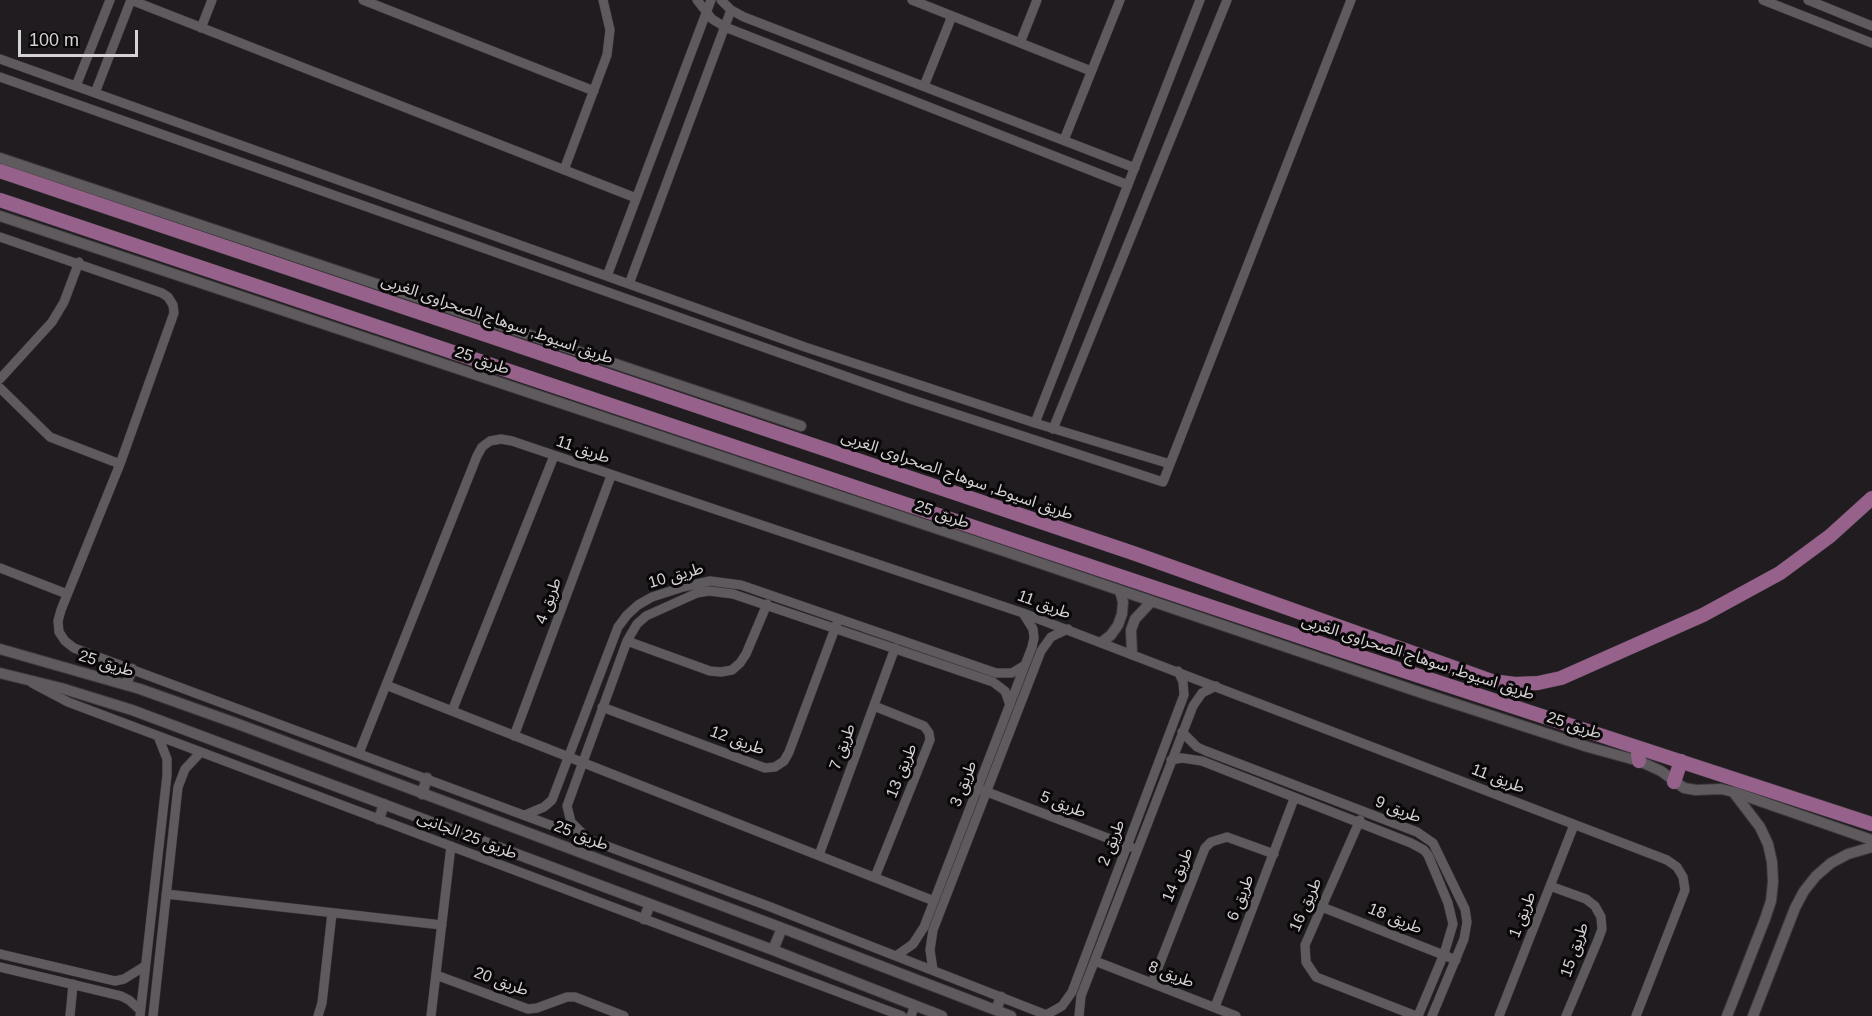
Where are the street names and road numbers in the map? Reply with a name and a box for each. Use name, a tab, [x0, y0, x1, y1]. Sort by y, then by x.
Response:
street label: طريق اسيوط, سوهاج الصحراوى الغربى	[379, 271, 615, 369]
street label: طريق 25	[452, 343, 512, 379]
street label: طريق اسيوط, سوهاج الصحراوى الغربى	[839, 427, 1075, 525]
street label: طريق 11	[554, 432, 612, 468]
street label: طريق 25	[912, 497, 972, 533]
street label: طريق 10	[646, 559, 706, 593]
street label: طريق 4	[532, 575, 566, 627]
street label: طريق 11	[1015, 586, 1073, 624]
street label: طريق اسيوط, سوهاج الصحراوى الغربى	[1299, 611, 1537, 705]
street label: طريق 25	[76, 647, 136, 681]
street label: طريق 25	[1544, 708, 1604, 744]
street label: طريق 7	[826, 721, 860, 773]
street label: طريق 12	[707, 722, 767, 760]
street label: طريق 13	[882, 741, 922, 801]
street label: طريق 3	[946, 758, 982, 810]
street label: طريق 11	[1469, 760, 1527, 798]
street label: طريق 5	[1037, 787, 1089, 823]
street label: طريق 9	[1372, 792, 1424, 828]
street label: طريق 25 الجانبى	[414, 808, 520, 864]
street label: طريق 25	[551, 817, 611, 855]
street label: طريق 2	[1094, 817, 1130, 869]
street label: طريق 14	[1158, 845, 1198, 905]
street label: طريق 6	[1223, 872, 1259, 924]
street label: طريق 16	[1286, 875, 1326, 935]
street label: طريق 1	[1505, 889, 1541, 941]
street label: طريق 18	[1365, 899, 1425, 939]
street label: طريق 15	[1557, 920, 1593, 980]
street label: طريق 8	[1145, 957, 1197, 993]
street label: طريق 20	[471, 963, 531, 1001]

